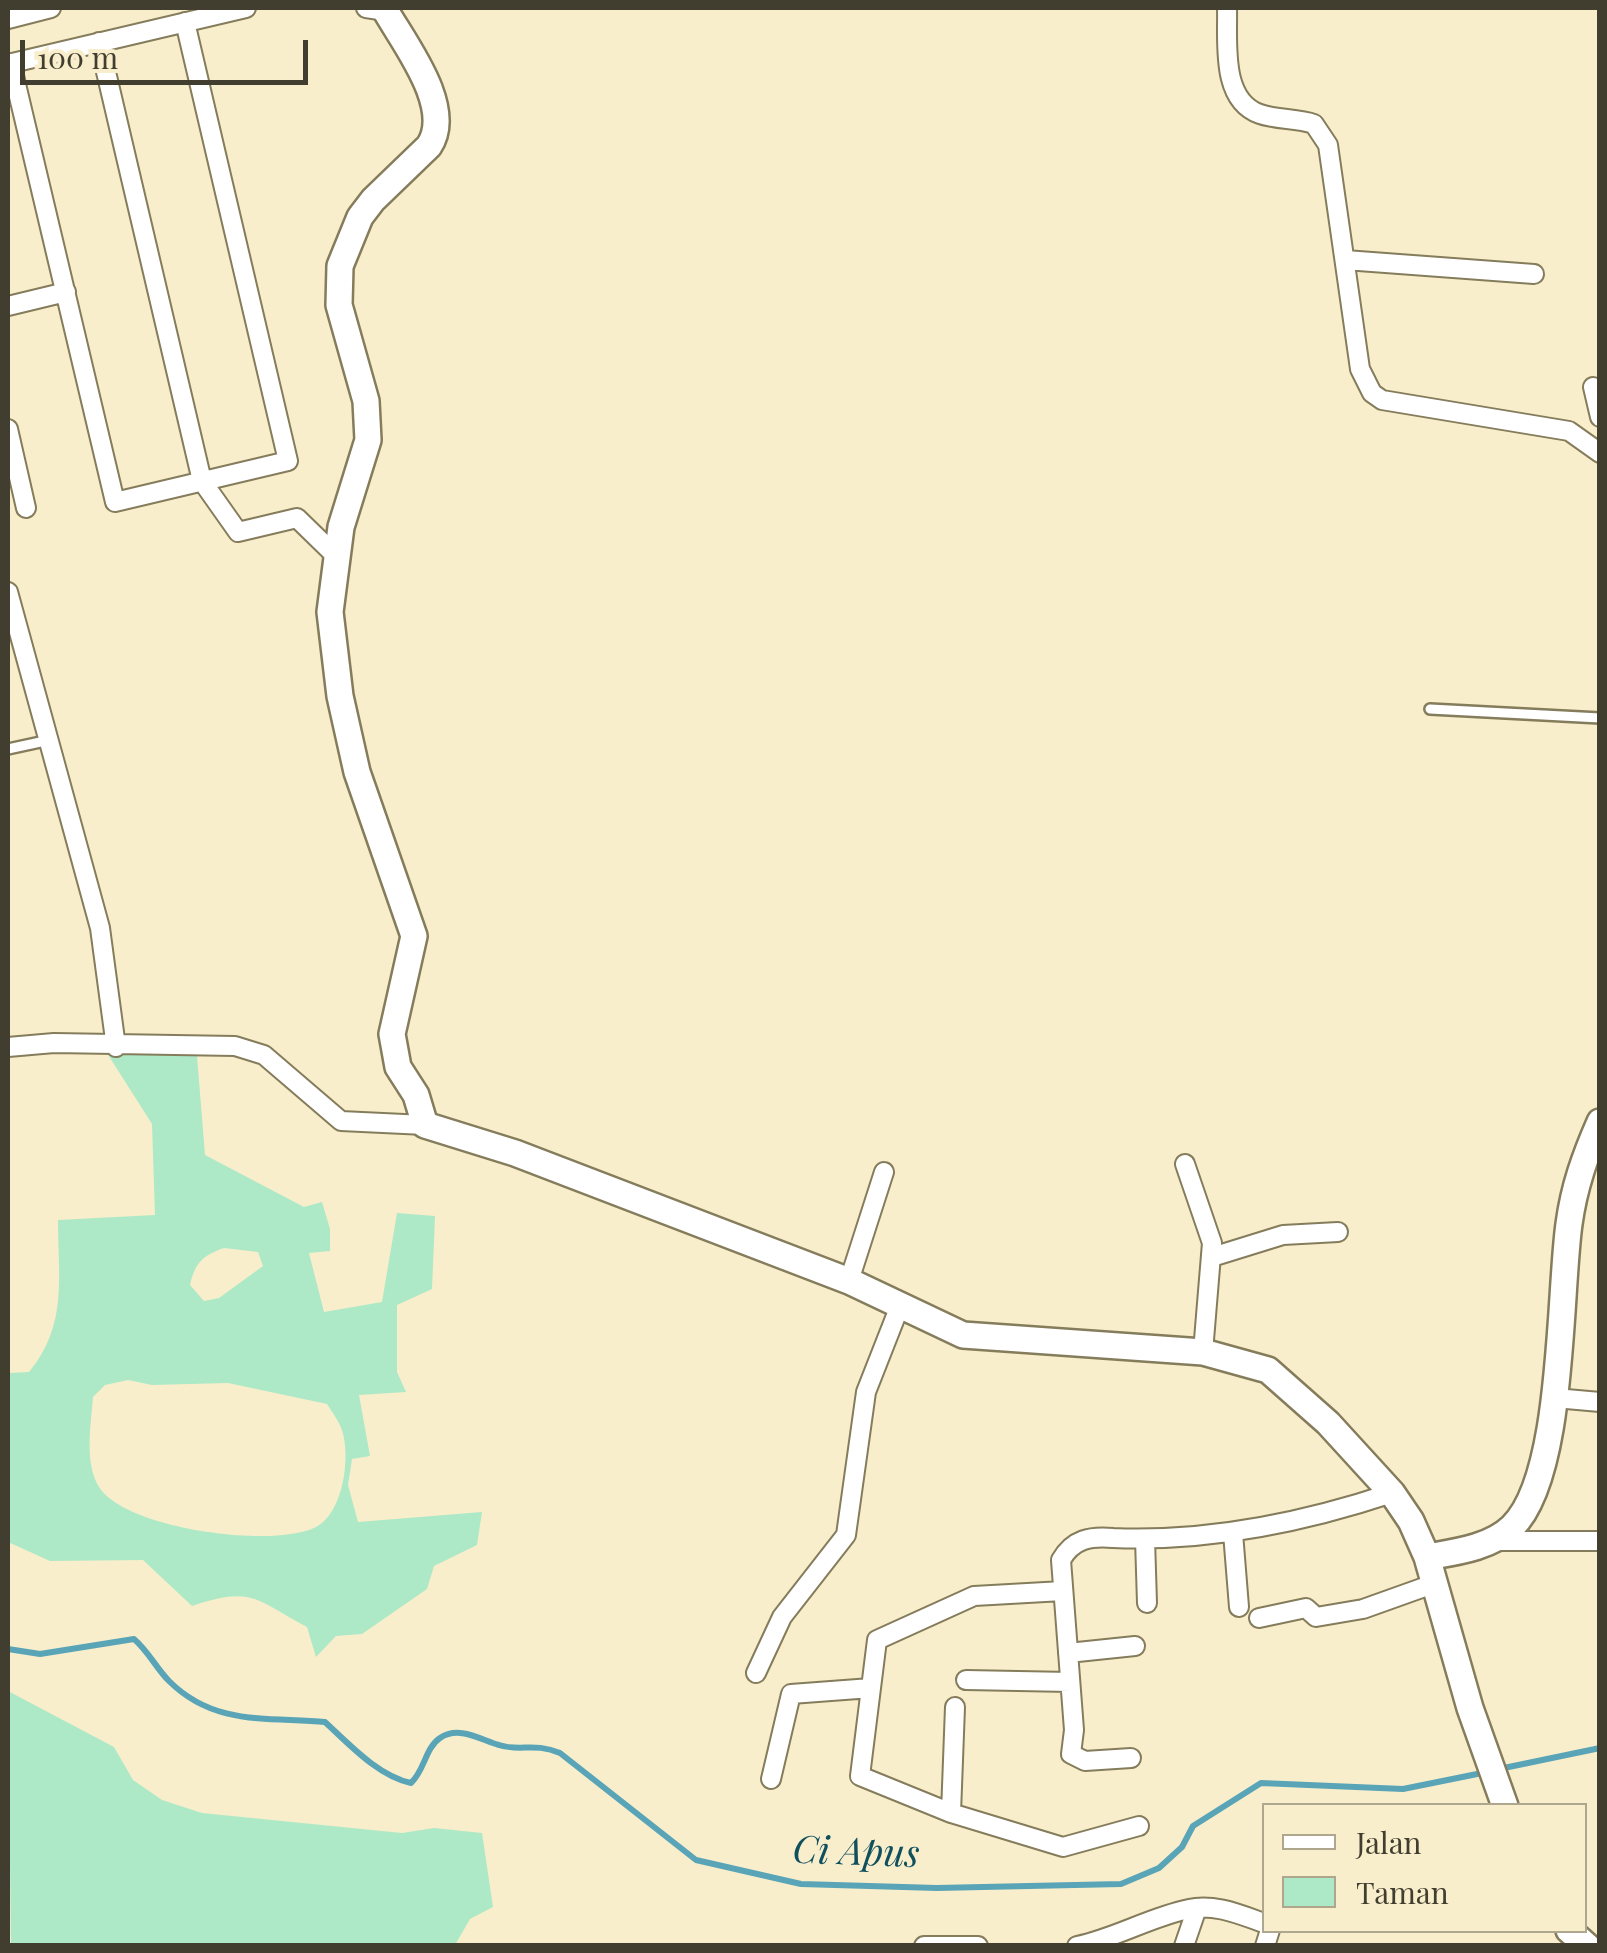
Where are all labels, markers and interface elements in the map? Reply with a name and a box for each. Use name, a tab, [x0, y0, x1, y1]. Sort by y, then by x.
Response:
scale bar	[25, 20, 312, 82]
text: 100 m	[37, 37, 118, 77]
legend	[1262, 1803, 1587, 1933]
text: Jalan	[1356, 1822, 1422, 1862]
water label: Ci Apus	[792, 1828, 920, 1878]
text: Taman	[1356, 1872, 1449, 1912]

